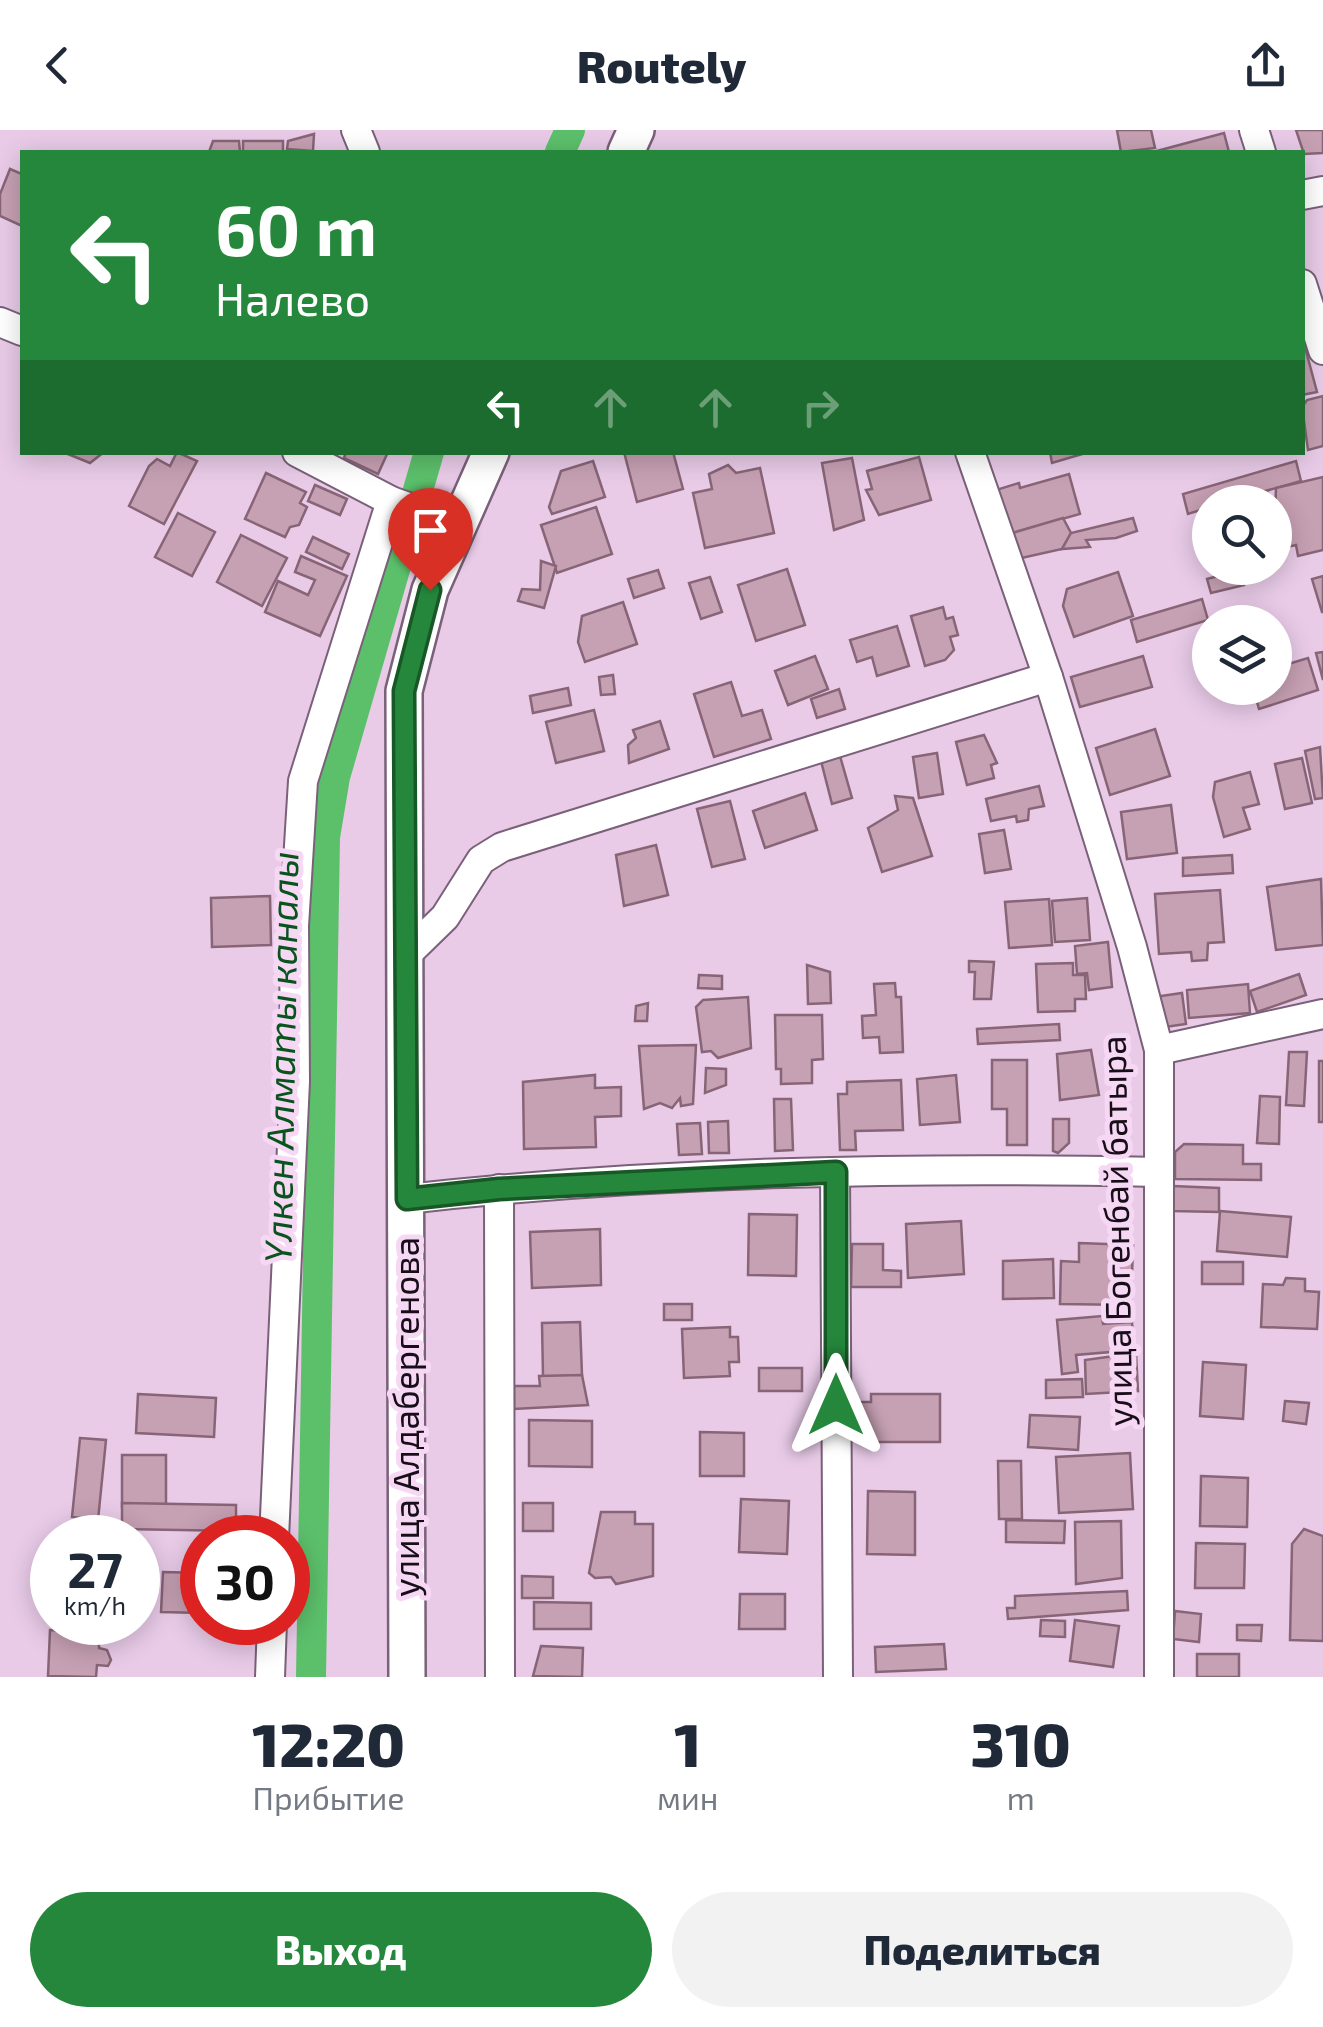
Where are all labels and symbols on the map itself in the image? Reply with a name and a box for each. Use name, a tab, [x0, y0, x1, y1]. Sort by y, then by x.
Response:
pin	[388, 488, 473, 591]
water label: Үлкен Алматы каналы	[253, 851, 307, 1263]
street label: улица Богенбай батыра	[1091, 1035, 1140, 1427]
street label: улица Алдабергенова	[384, 1237, 427, 1597]
position arrow	[784, 1353, 888, 1457]
speed limit sign: 30	[180, 1515, 310, 1645]

